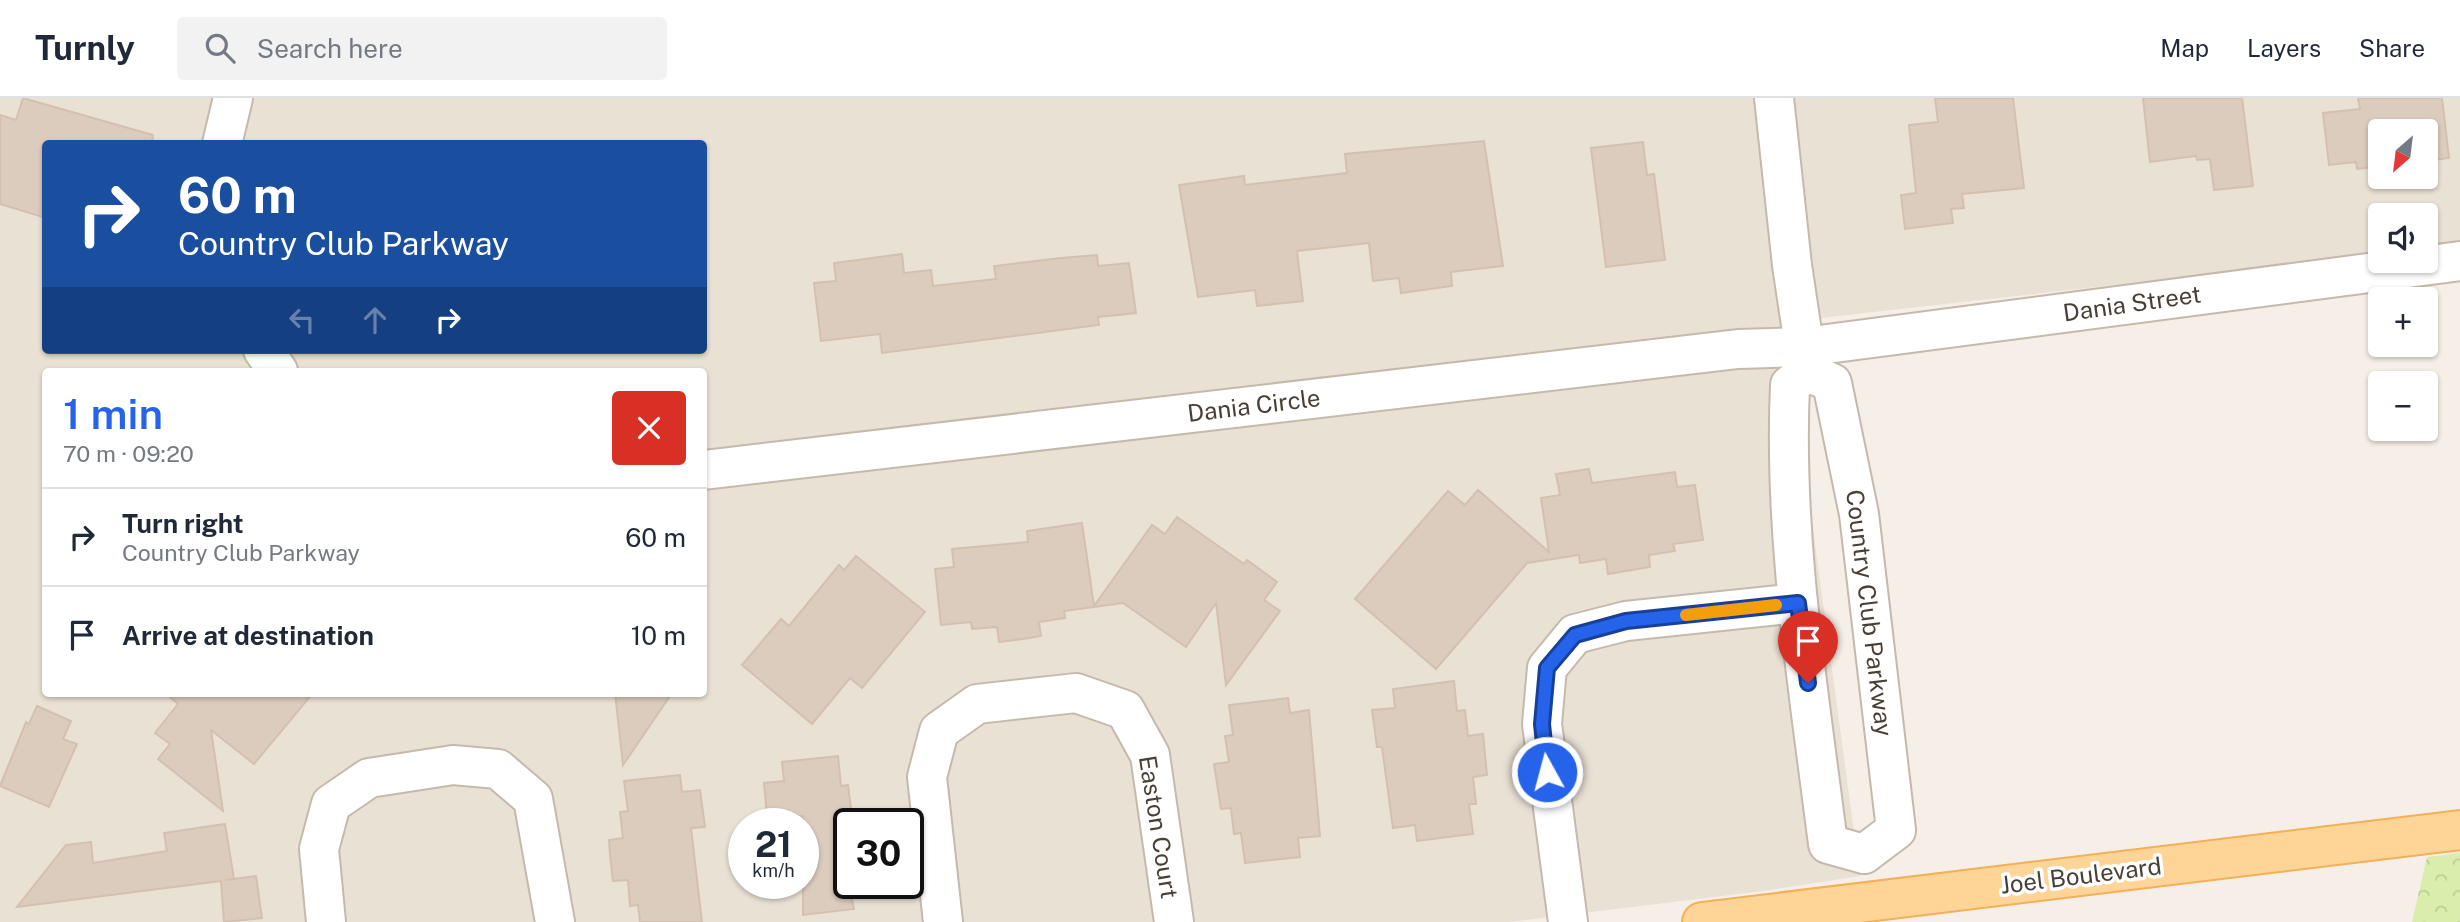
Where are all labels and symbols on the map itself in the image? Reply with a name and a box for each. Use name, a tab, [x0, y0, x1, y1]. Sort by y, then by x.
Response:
north arrow	[2368, 119, 2438, 189]
street label: Dania Street	[2061, 279, 2203, 327]
street label: Dania Circle	[1186, 383, 1322, 427]
street label: Country Club Parkway	[1841, 488, 1899, 738]
pin	[1778, 611, 1838, 683]
position arrow	[1510, 735, 1584, 809]
street label: Easton Court	[1134, 753, 1184, 900]
speed limit sign: 30	[833, 808, 924, 899]
street label: Joel Boulevard	[1999, 851, 2163, 899]

